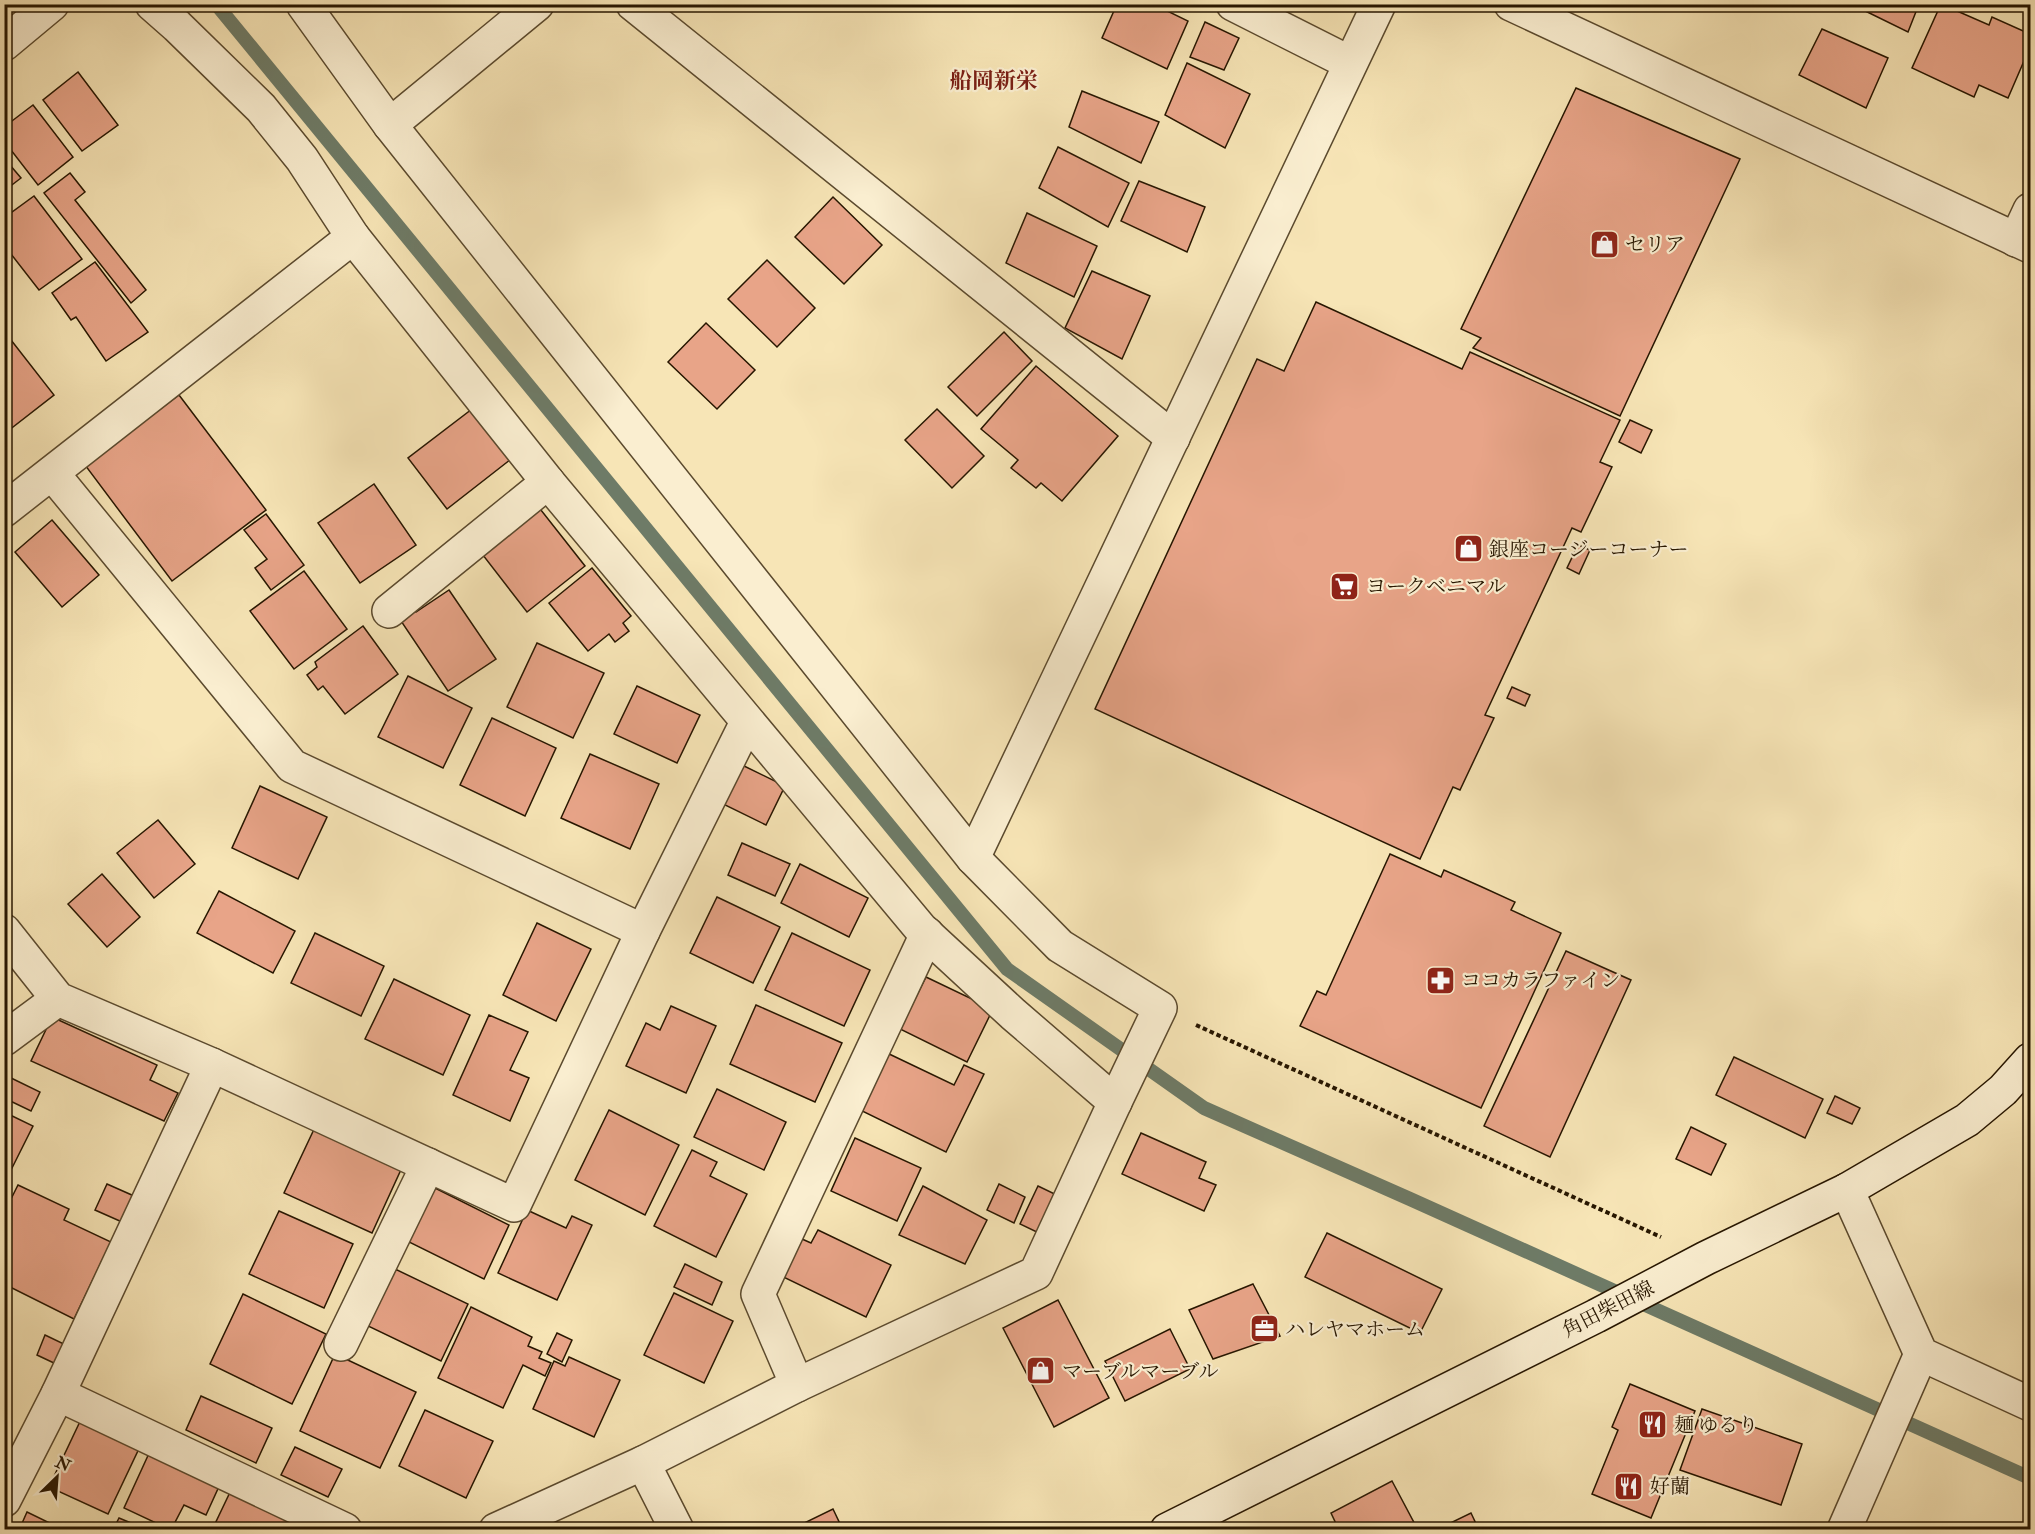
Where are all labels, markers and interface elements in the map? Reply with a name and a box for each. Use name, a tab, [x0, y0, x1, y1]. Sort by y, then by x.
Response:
district label: 船岡新栄	[950, 67, 1038, 95]
shop icon: セリア	[1588, 228, 1620, 260]
place label: セリア	[1625, 232, 1685, 257]
shop icon: 銀座コージーコーナー	[1452, 533, 1484, 565]
place label: 銀座コージーコーナー	[1489, 537, 1689, 562]
supermarket icon: ヨークベニマル	[1329, 570, 1361, 602]
place label: ヨークベニマル	[1366, 574, 1506, 599]
pharmacy icon: ココカラファイン	[1424, 964, 1456, 996]
place label: ココカラファイン	[1461, 968, 1621, 993]
street label: 角田柴田線	[1558, 1275, 1658, 1343]
office icon: ハレヤマホーム	[1248, 1313, 1280, 1345]
place label: ハレヤマホーム	[1285, 1317, 1425, 1342]
shop icon: マーブルマーブル	[1025, 1355, 1057, 1387]
place label: マーブルマーブル	[1062, 1359, 1218, 1384]
restaurant icon: 麺 ゆるり	[1637, 1409, 1669, 1441]
place label: 麺 ゆるり	[1674, 1413, 1758, 1438]
north arrow	[27, 1447, 87, 1507]
text: N	[51, 1452, 74, 1477]
restaurant icon: 好蘭	[1613, 1470, 1645, 1502]
place label: 好蘭	[1650, 1474, 1690, 1499]

